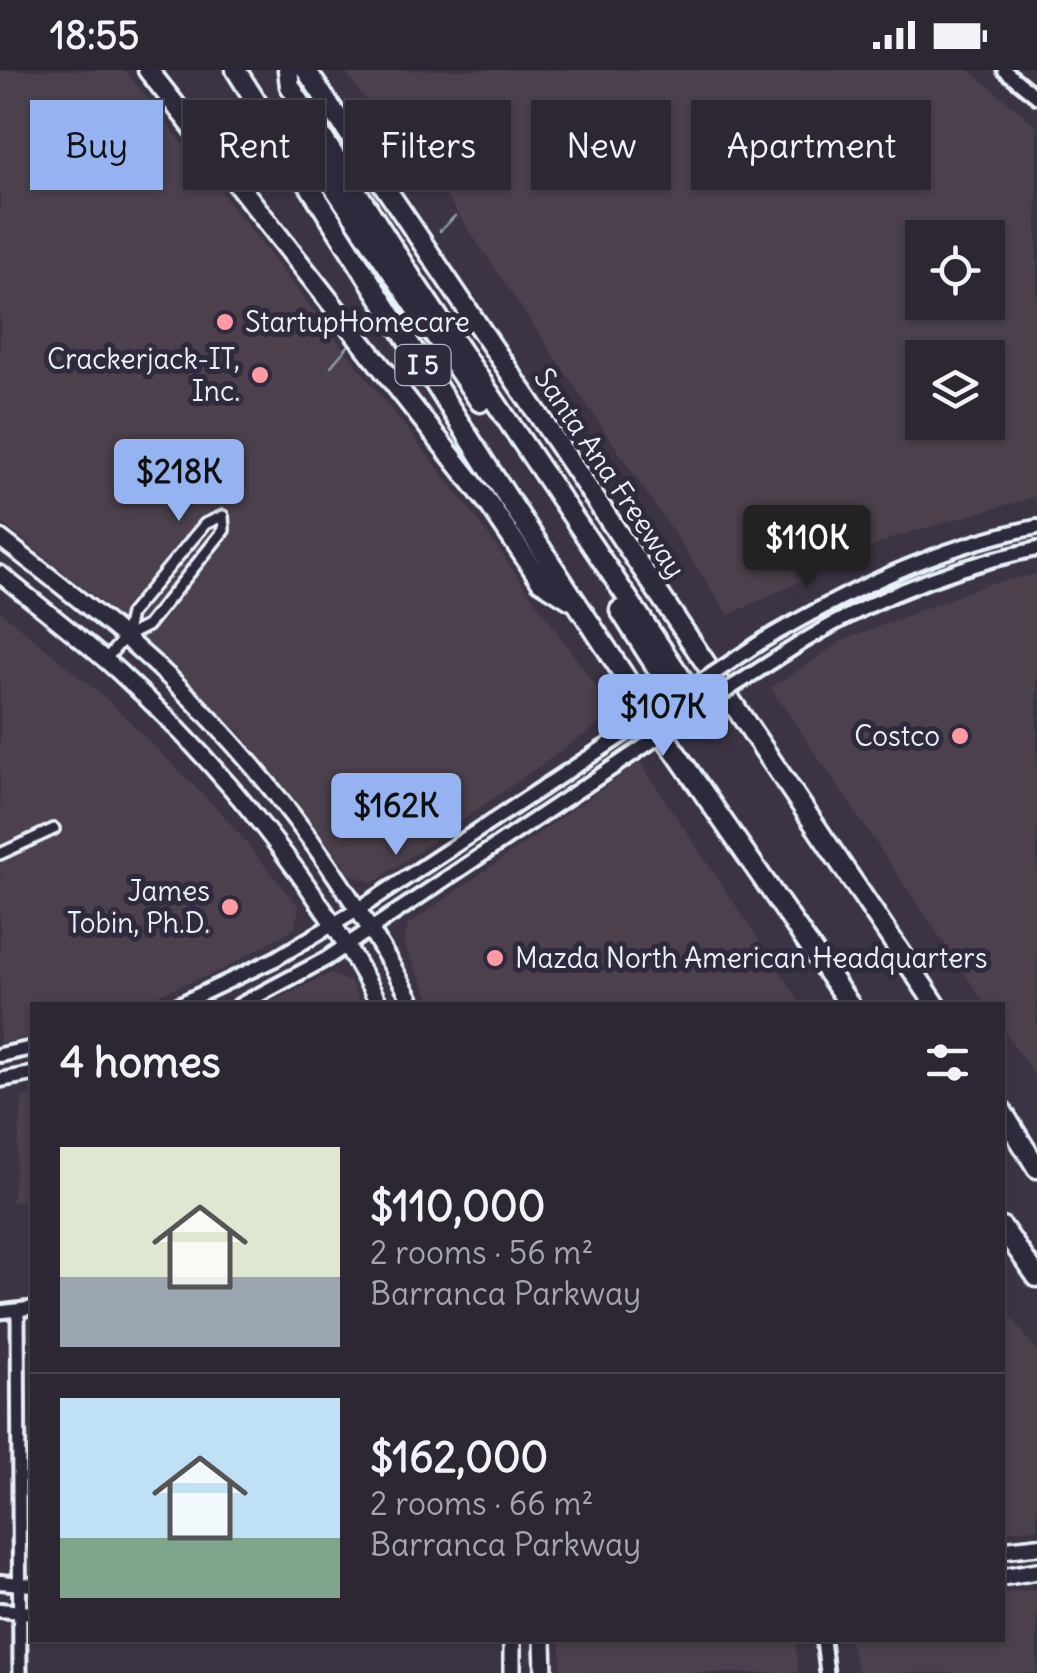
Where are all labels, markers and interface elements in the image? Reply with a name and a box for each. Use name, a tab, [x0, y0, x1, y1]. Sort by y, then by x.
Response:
text: 18:55	[50, 12, 139, 59]
chip: Buy	[30, 100, 163, 190]
chip: Rent	[183, 100, 325, 190]
chip: Filters	[345, 100, 511, 190]
chip: New	[531, 100, 671, 190]
chip: Apartment	[691, 100, 931, 190]
map controls	[905, 220, 1005, 440]
button: locate	[905, 220, 1005, 320]
place label: StartupHomecare	[245, 304, 470, 340]
marker: StartupHomecare	[214, 311, 236, 333]
button: layers	[905, 340, 1005, 440]
place label: Crackerjack-IT, Inc.	[47, 341, 240, 409]
road number: I 5	[396, 345, 450, 385]
street label: Santa Ana Freeway	[526, 361, 694, 585]
marker: Crackerjack-IT, Inc.	[249, 364, 271, 386]
pin: $218K	[109, 439, 249, 524]
text: $218K	[136, 451, 222, 492]
pin: $110K	[737, 505, 877, 590]
text: $110K	[765, 517, 849, 558]
pin: $107K	[593, 674, 733, 759]
text: $107K	[620, 686, 706, 727]
place label: Costco	[854, 718, 940, 754]
marker: Costco	[949, 725, 971, 747]
pin: $162K	[326, 773, 466, 858]
text: $162K	[353, 785, 439, 826]
place label: James Tobin, Ph.D.	[67, 873, 210, 941]
marker: James Tobin, Ph.D.	[219, 896, 241, 918]
place label: Mazda North American Headquarters	[515, 940, 987, 976]
marker: Mazda North American Headquarters	[484, 947, 506, 969]
icon: filters	[920, 1035, 975, 1090]
text: 4 homes	[60, 1036, 221, 1088]
text: $110,000	[370, 1180, 545, 1232]
icon: home	[140, 1187, 260, 1307]
text: 2 rooms · 56 m²	[370, 1232, 593, 1273]
text: Barranca Parkway	[370, 1273, 641, 1314]
text: $162,000	[370, 1431, 548, 1483]
icon: home	[140, 1438, 260, 1558]
text: 2 rooms · 66 m²	[370, 1483, 593, 1524]
text: Barranca Parkway	[370, 1524, 641, 1565]

